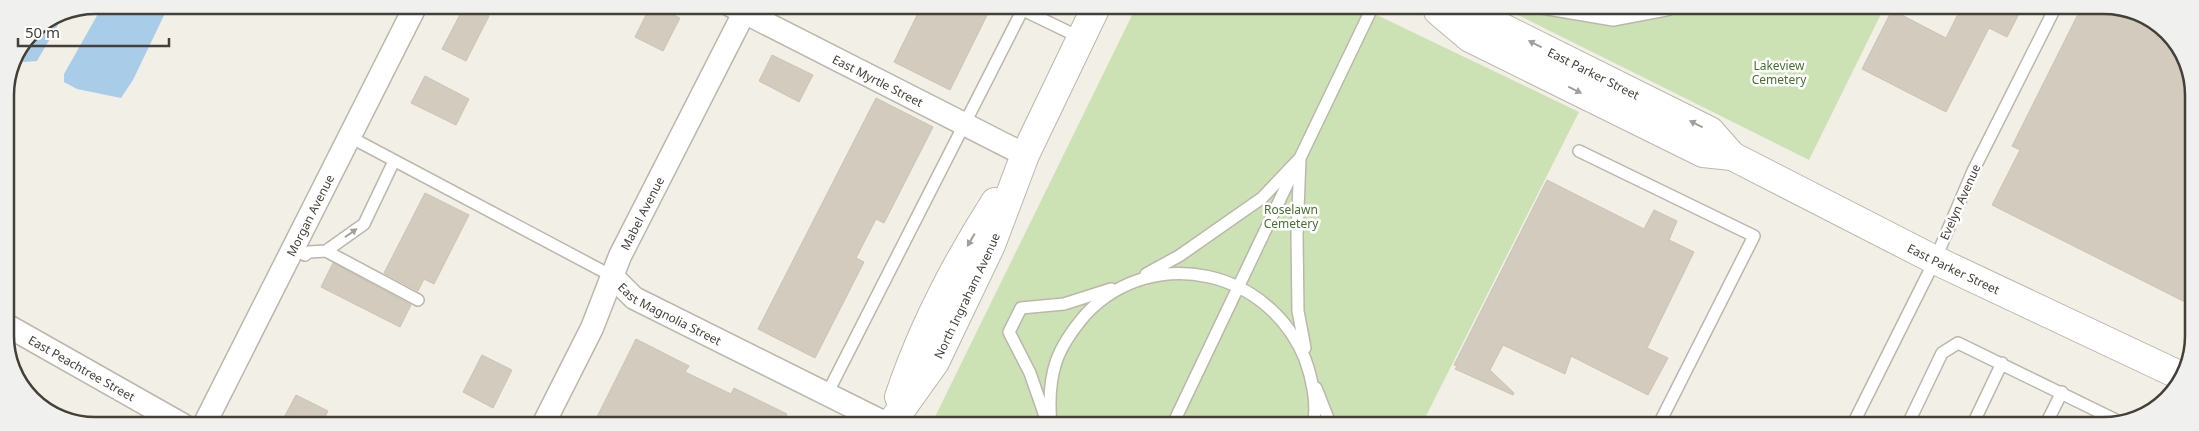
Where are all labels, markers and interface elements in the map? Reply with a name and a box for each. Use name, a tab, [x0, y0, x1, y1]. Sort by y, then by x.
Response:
scale bar	[18, 15, 169, 47]
text: 50 m	[25, 22, 60, 42]
one-way arrow	[1528, 40, 1542, 48]
street label: East Parker Street	[1545, 43, 1643, 103]
street label: East Myrtle Street	[830, 50, 927, 111]
park label: Lakeview Cemetery	[1752, 57, 1807, 88]
one-way arrow	[1568, 86, 1582, 94]
one-way arrow	[1689, 120, 1703, 128]
street label: Evelyn Avenue	[1936, 161, 1984, 243]
street label: Morgan Avenue	[282, 171, 338, 259]
street label: Mabel Avenue	[616, 173, 668, 253]
park label: Roselawn Cemetery	[1264, 201, 1319, 232]
one-way arrow	[344, 228, 358, 238]
street label: North Ingraham Avenue	[929, 230, 1003, 361]
one-way arrow	[967, 234, 976, 247]
street label: East Parker Street	[1905, 239, 2003, 298]
street label: East Magnolia Street	[614, 278, 725, 349]
street label: East Peachtree Street	[26, 331, 139, 405]

